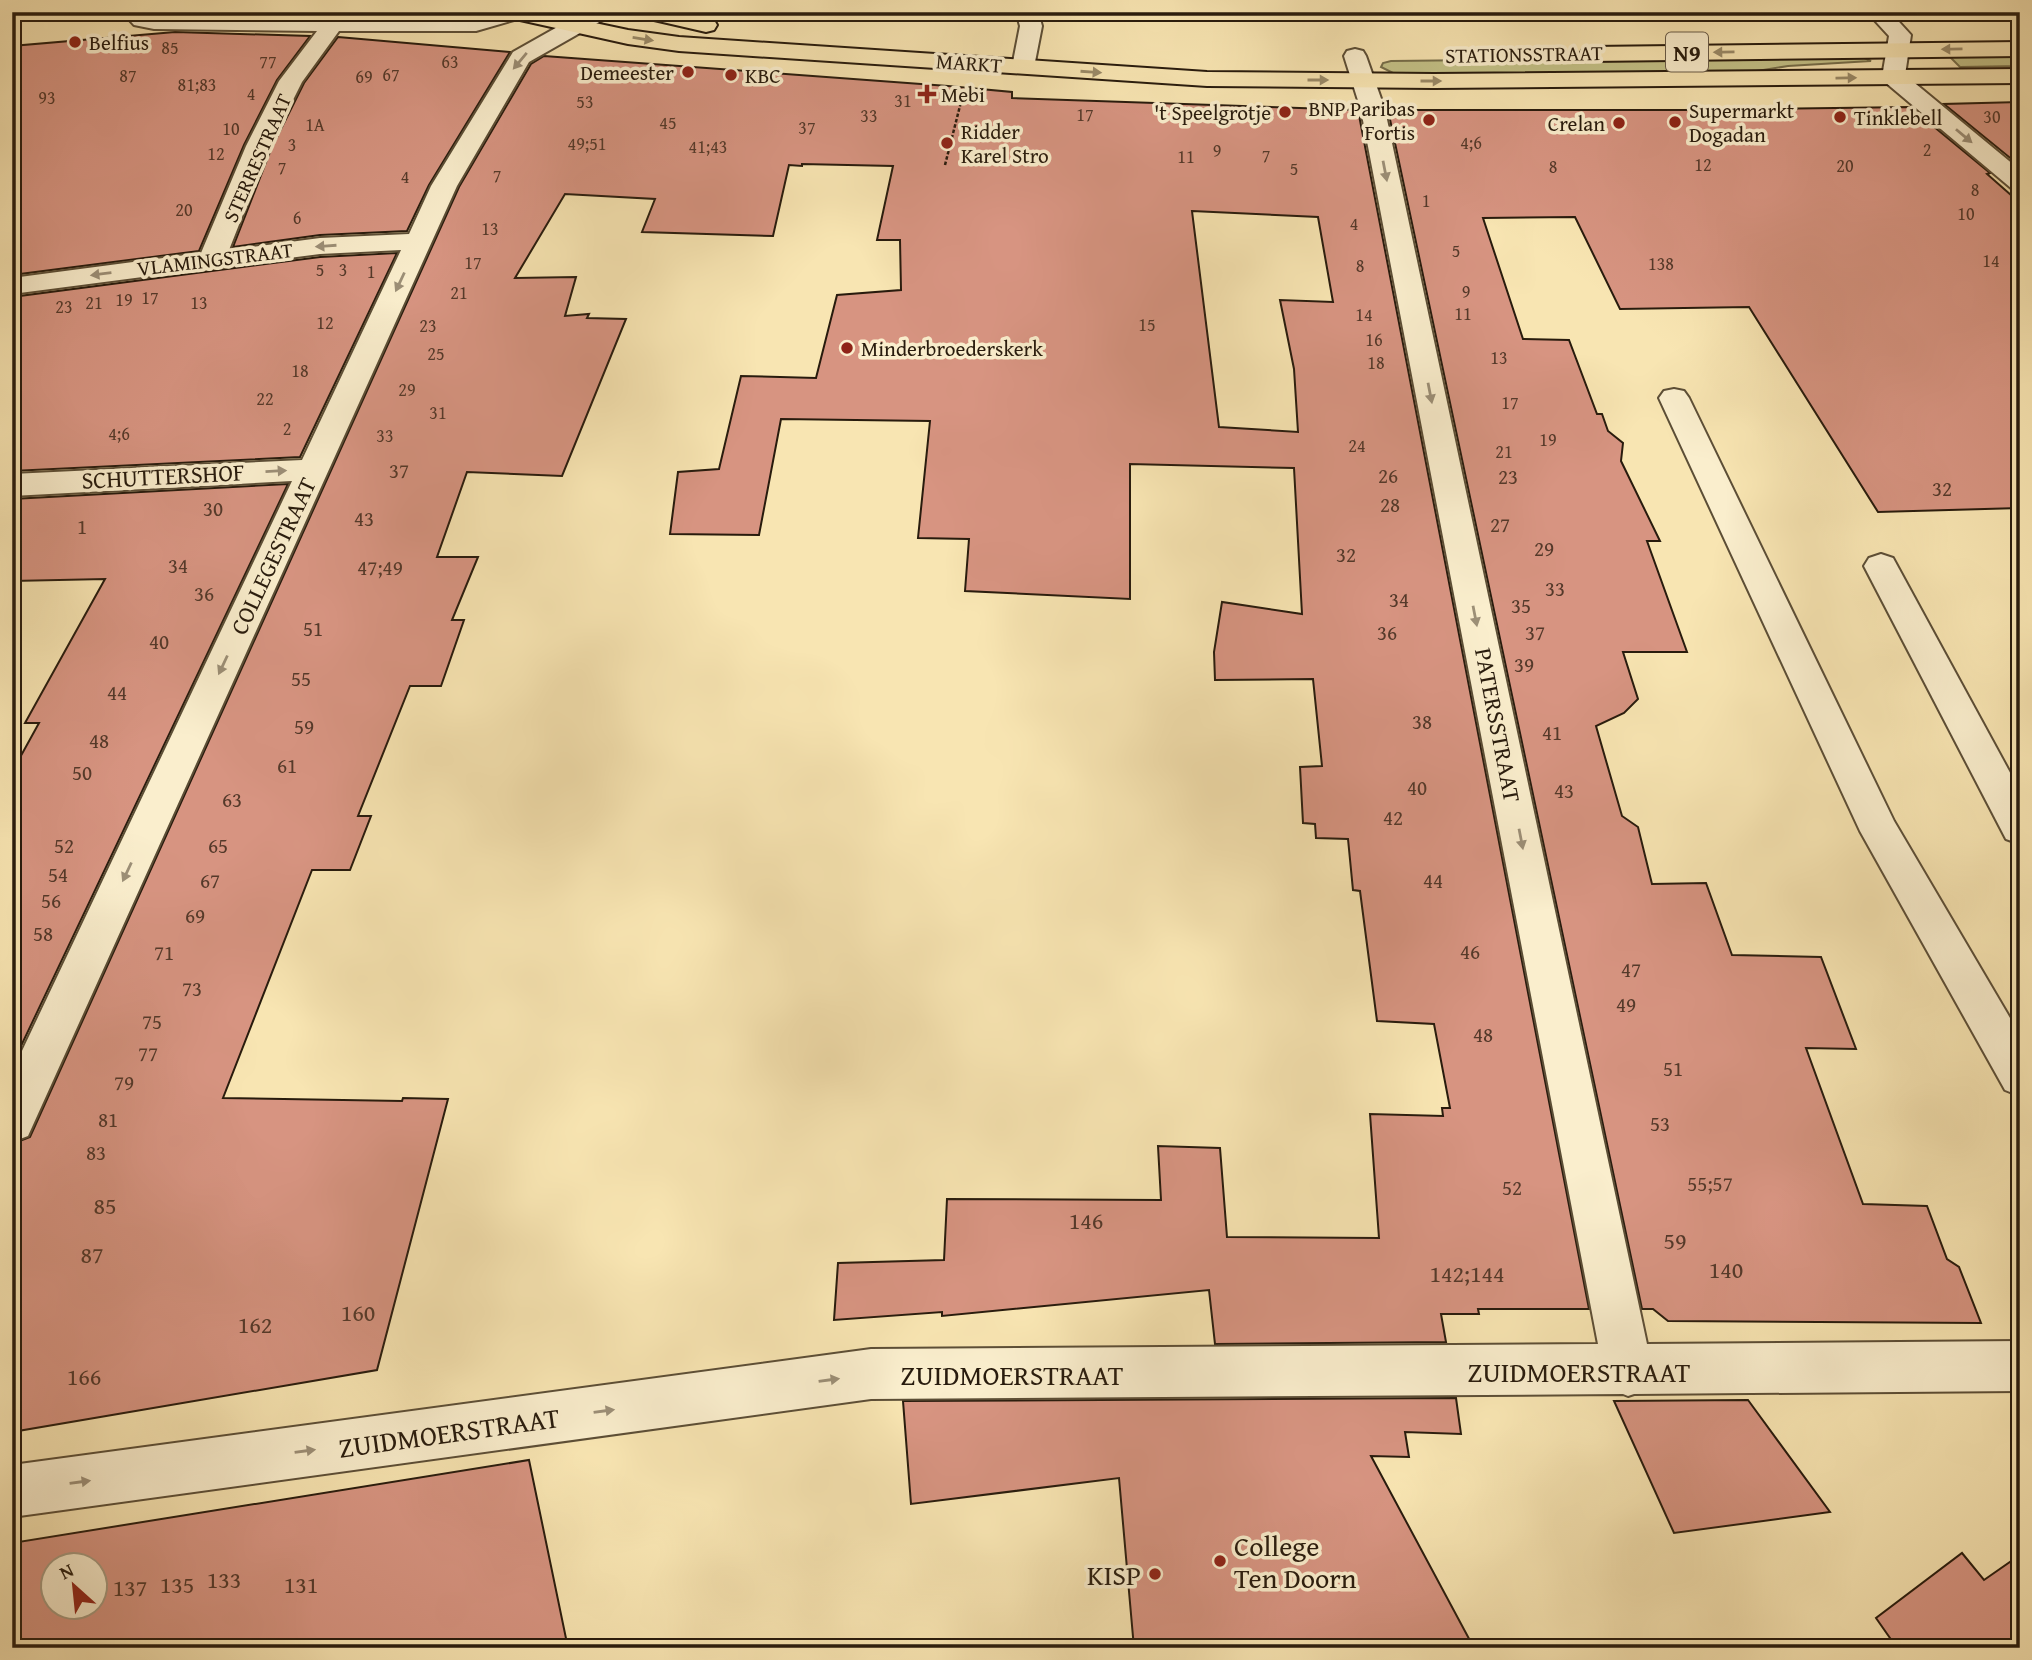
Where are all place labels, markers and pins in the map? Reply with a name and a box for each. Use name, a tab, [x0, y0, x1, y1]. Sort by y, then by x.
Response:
place label: Belfius	[89, 27, 149, 58]
marker: Belfius	[67, 34, 83, 50]
place label: Demeester	[580, 57, 674, 88]
place label: KBC	[745, 60, 781, 91]
marker: Demeester	[680, 64, 696, 80]
marker: KBC	[723, 67, 739, 83]
place label: Mebi	[941, 79, 985, 110]
marker: Mebi	[919, 86, 935, 102]
place label: BNP Paribas Fortis	[1309, 93, 1415, 148]
place label: Supermarkt Dogadan	[1689, 95, 1795, 150]
place label: 't Speelgrotje	[1154, 97, 1271, 128]
place label: Tinklebell	[1854, 102, 1942, 133]
marker: 't Speelgrotje	[1277, 104, 1293, 120]
place label: Crelan	[1548, 108, 1605, 139]
marker: Tinklebell	[1832, 109, 1848, 125]
marker: BNP Paribas Fortis	[1421, 112, 1437, 128]
marker: Supermarkt Dogadan	[1667, 114, 1683, 130]
marker: Crelan	[1611, 115, 1627, 131]
place label: Ridder Karel Stro	[961, 116, 1049, 171]
marker: Ridder Karel Stro	[939, 135, 955, 151]
place label: Minderbroederskerk	[861, 333, 1043, 364]
marker: Minderbroederskerk	[839, 340, 855, 356]
place label: College Ten Doorn	[1234, 1525, 1357, 1598]
marker: College Ten Doorn	[1212, 1553, 1228, 1569]
place label: KISP	[1087, 1554, 1141, 1595]
marker: KISP	[1147, 1566, 1163, 1582]

